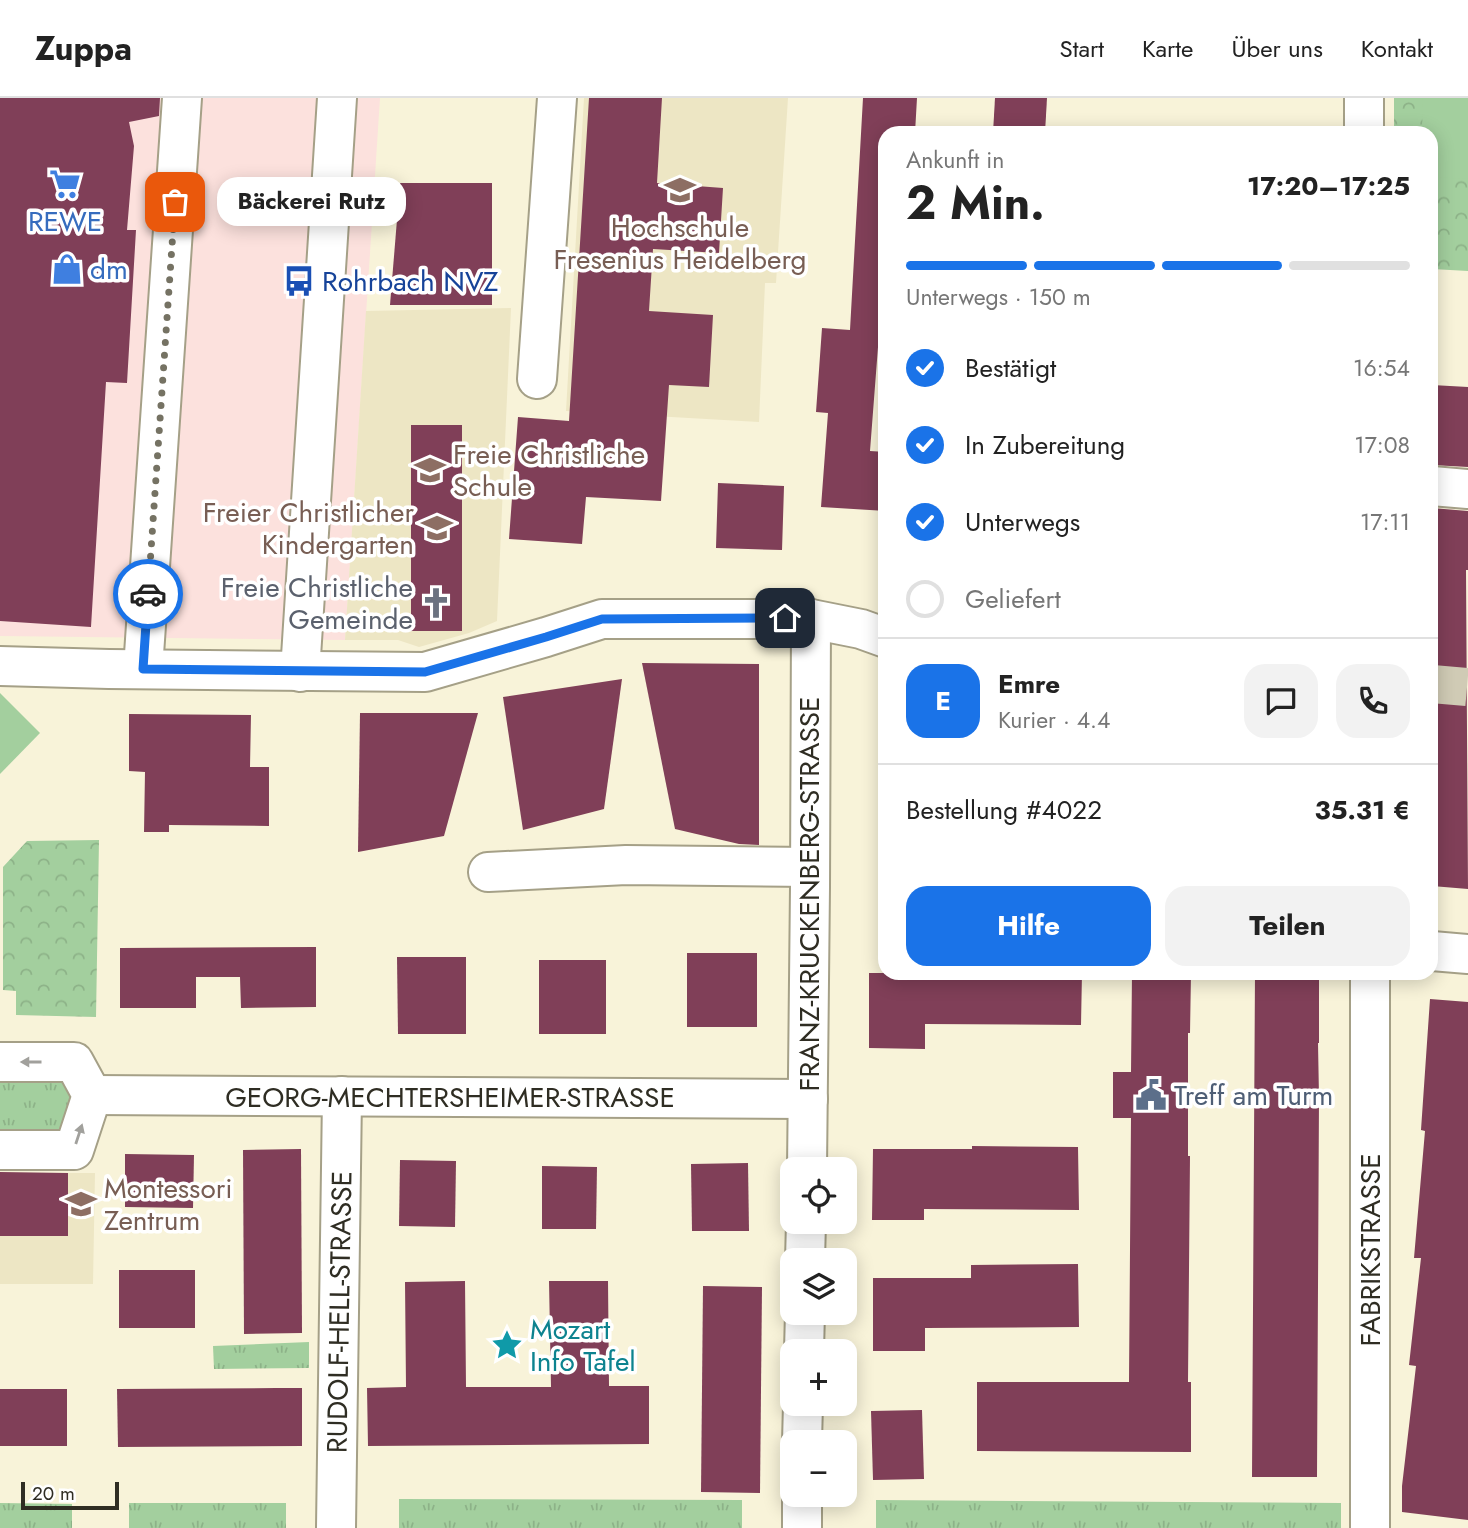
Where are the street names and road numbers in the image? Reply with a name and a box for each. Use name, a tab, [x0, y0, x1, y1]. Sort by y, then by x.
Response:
street label: FRANZ-KRUCKENBERG-STRASSE	[789, 696, 830, 1092]
street label: GEORG-MECHTERSHEIMER-STRASSE	[225, 1077, 675, 1118]
street label: FABRIKSTRASSE	[1350, 1153, 1391, 1347]
street label: RUDOLF-HELL-STRASSE	[317, 1171, 362, 1453]

